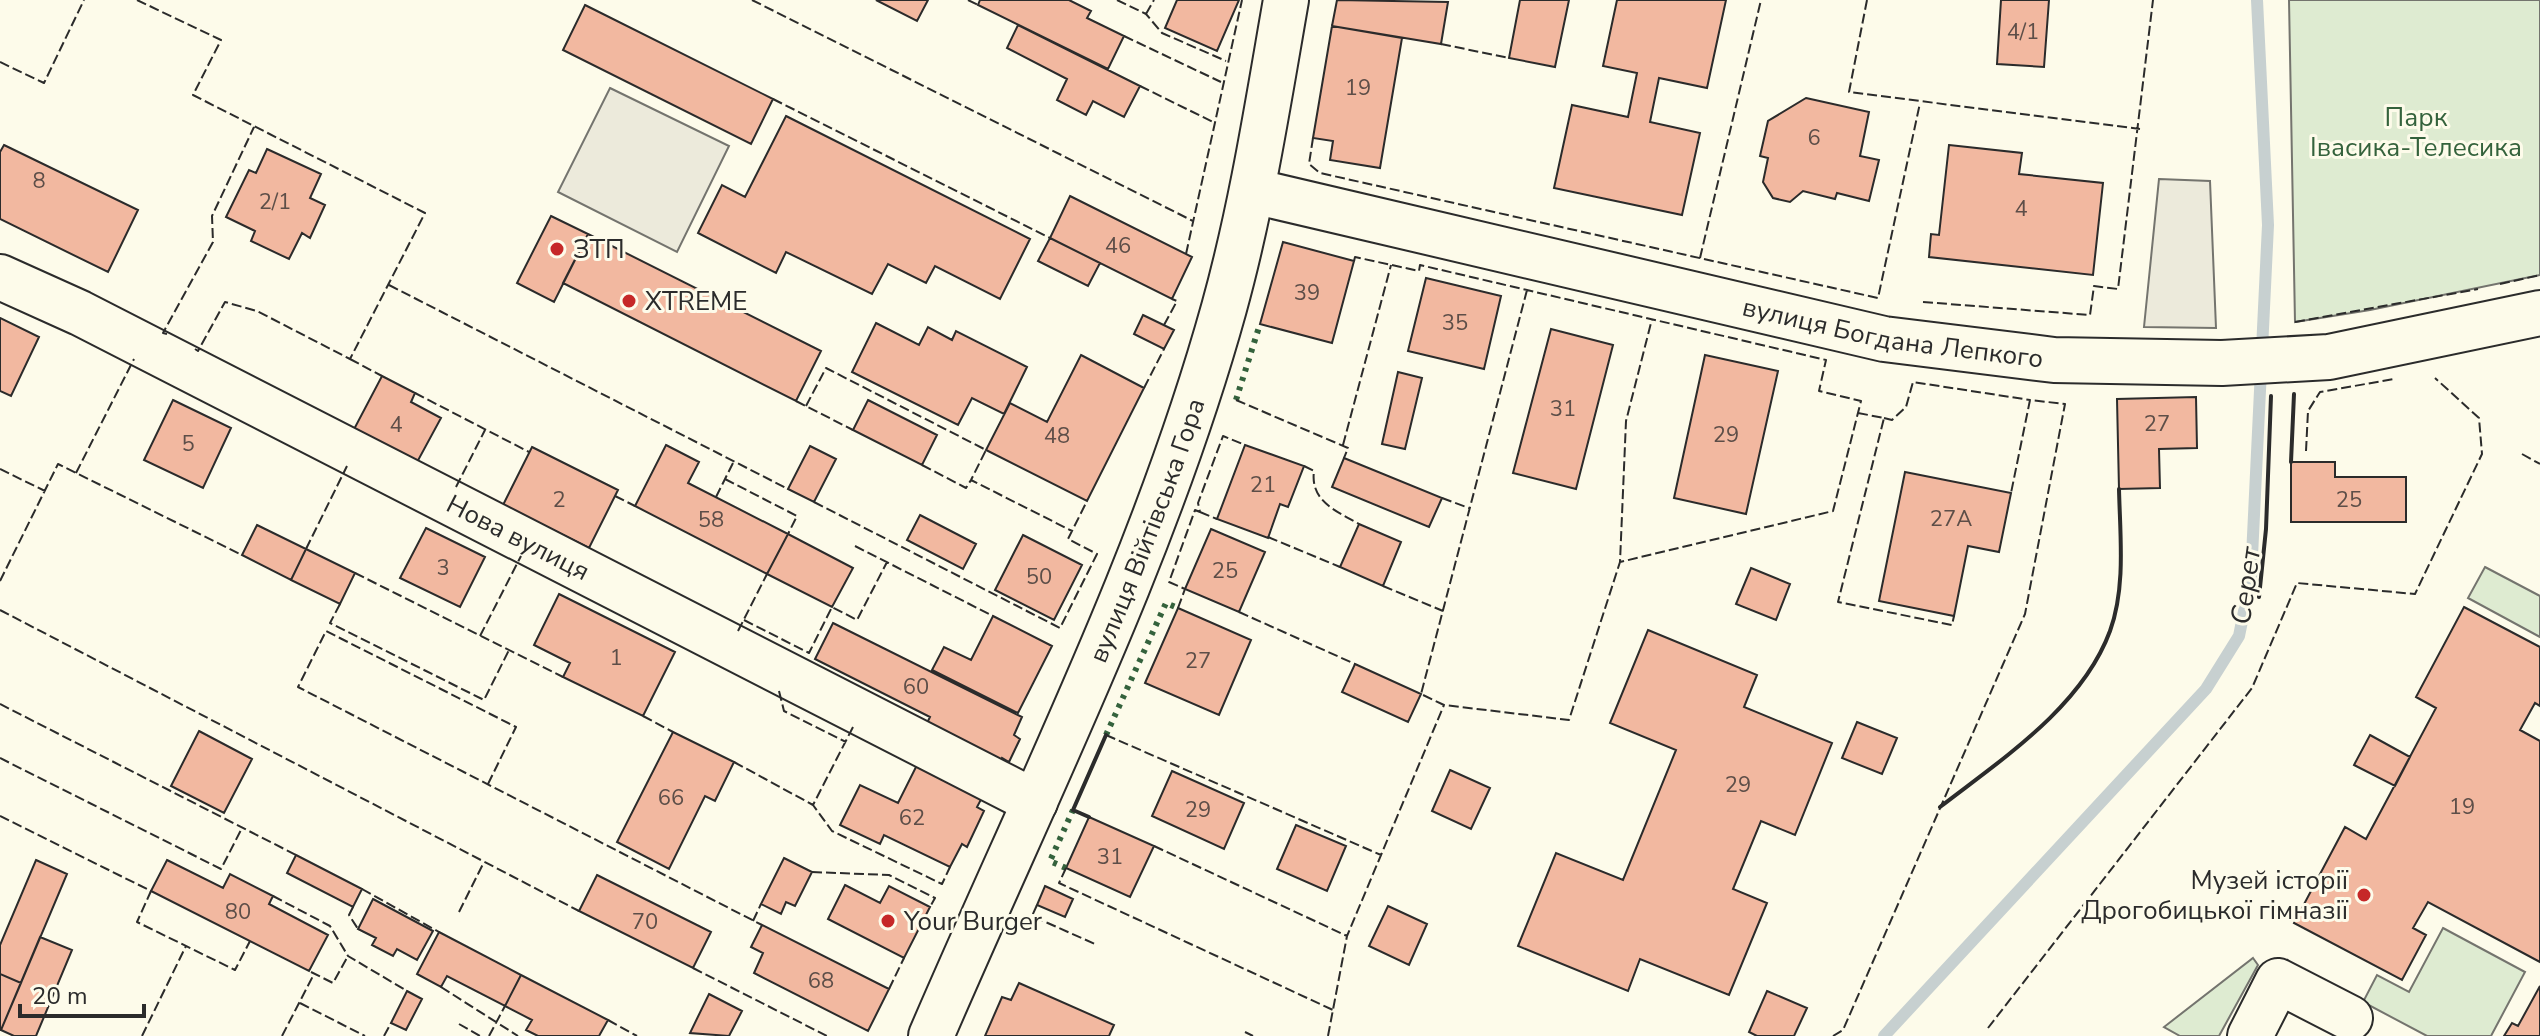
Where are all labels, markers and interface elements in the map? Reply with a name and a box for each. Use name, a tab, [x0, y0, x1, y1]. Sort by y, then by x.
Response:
house number: 4/1	[2007, 17, 2039, 47]
house number: 19	[1345, 73, 1371, 103]
park label: Парк Івасика-Телесика	[2310, 100, 2522, 165]
house number: 6	[1807, 123, 1821, 153]
house number: 8	[32, 166, 46, 196]
house number: 2/1	[259, 187, 291, 217]
house number: 4	[2014, 194, 2028, 224]
house number: 46	[1105, 231, 1131, 261]
place label: ЗТП	[573, 232, 625, 267]
marker: ЗТП	[548, 240, 566, 258]
house number: 39	[1294, 278, 1320, 308]
place label: XTREME	[645, 284, 748, 319]
street label: вулиця Богдана Лепкого	[1739, 289, 2045, 376]
marker: XTREME	[620, 292, 638, 310]
house number: 35	[1442, 308, 1468, 338]
street label: вулиця Війтівська Гора	[1080, 394, 1213, 668]
house number: 31	[1550, 394, 1576, 424]
house number: 27	[2144, 409, 2170, 439]
house number: 4	[389, 410, 403, 440]
house number: 29	[1713, 420, 1739, 450]
house number: 48	[1044, 421, 1070, 451]
house number: 5	[181, 429, 195, 459]
house number: 21	[1250, 470, 1276, 500]
house number: 2	[552, 485, 566, 515]
house number: 25	[2336, 485, 2362, 515]
street label: Нова вулиця	[441, 486, 596, 589]
house number: 27А	[1930, 504, 1972, 534]
house number: 58	[698, 505, 724, 535]
water label: Серет	[2222, 543, 2270, 627]
house number: 3	[436, 553, 450, 583]
house number: 25	[1212, 556, 1238, 586]
house number: 50	[1026, 562, 1052, 592]
house number: 1	[609, 643, 623, 673]
house number: 27	[1185, 646, 1211, 676]
house number: 60	[903, 672, 929, 702]
house number: 29	[1725, 770, 1751, 800]
house number: 66	[658, 783, 684, 813]
house number: 19	[2449, 792, 2475, 822]
house number: 29	[1185, 795, 1211, 825]
house number: 62	[899, 803, 925, 833]
house number: 31	[1097, 842, 1123, 872]
place label: Музей історії Дрогобицької гімназії	[2081, 863, 2349, 928]
marker: Музей історії Дрогобицької гімназії	[2355, 886, 2373, 904]
house number: 80	[225, 897, 251, 927]
place label: Your Burger	[903, 904, 1043, 939]
house number: 70	[632, 907, 658, 937]
marker: Your Burger	[879, 912, 897, 930]
house number: 68	[808, 966, 834, 996]
scale bar	[20, 968, 144, 1018]
text: 20 m	[32, 980, 88, 1012]

